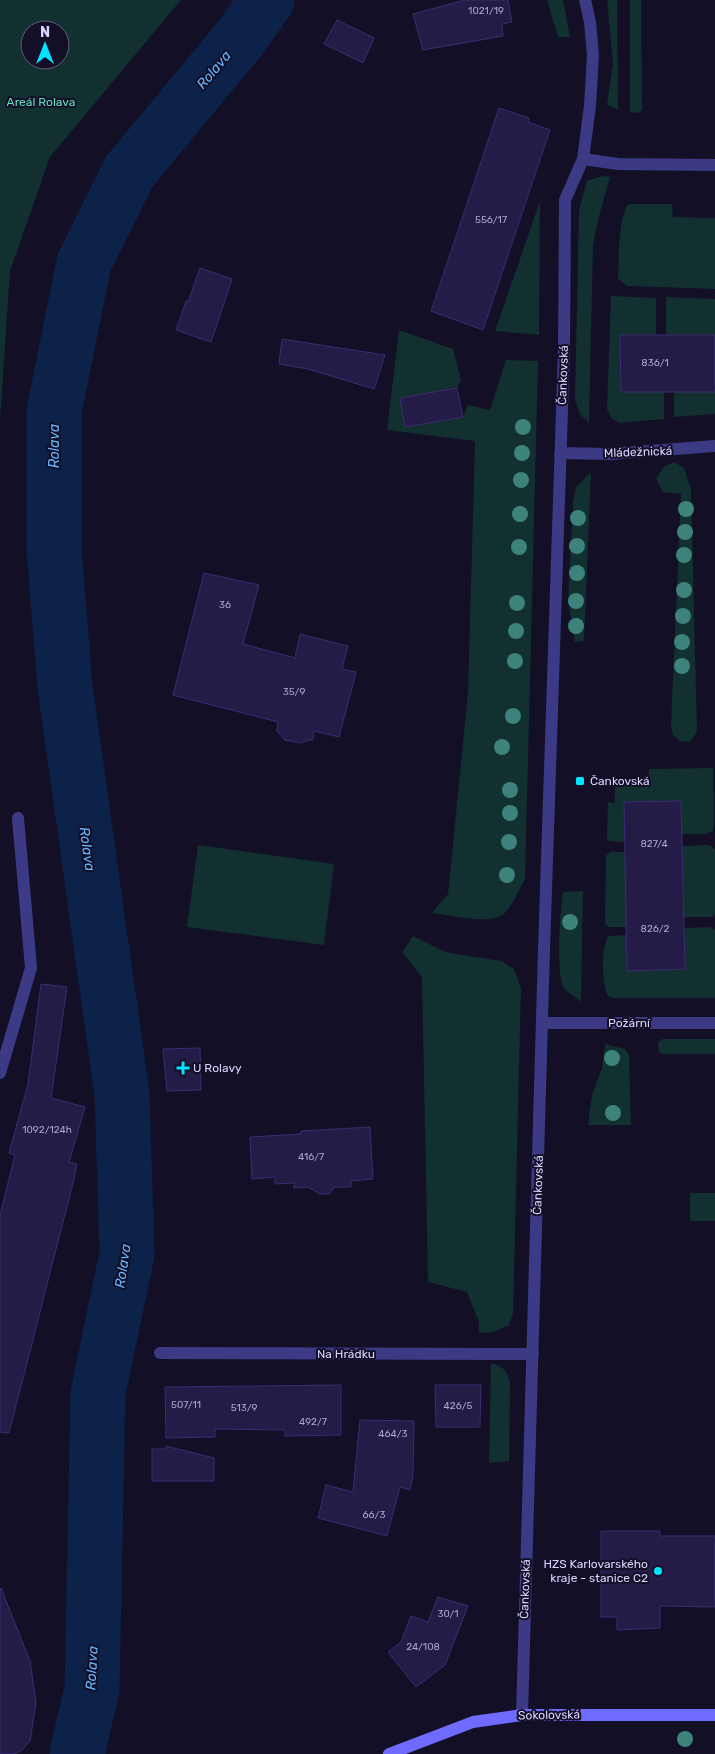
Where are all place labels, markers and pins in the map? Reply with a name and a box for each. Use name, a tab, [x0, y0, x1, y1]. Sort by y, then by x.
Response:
place label: Čankovská	[590, 774, 650, 788]
marker: Čankovská	[574, 775, 586, 787]
place label: U Rolavy	[193, 1061, 242, 1075]
marker: U Rolavy	[177, 1062, 189, 1074]
place label: HZS Karlovarského kraje - stanice C2	[543, 1557, 648, 1585]
marker: HZS Karlovarského kraje - stanice C2	[652, 1565, 664, 1577]

